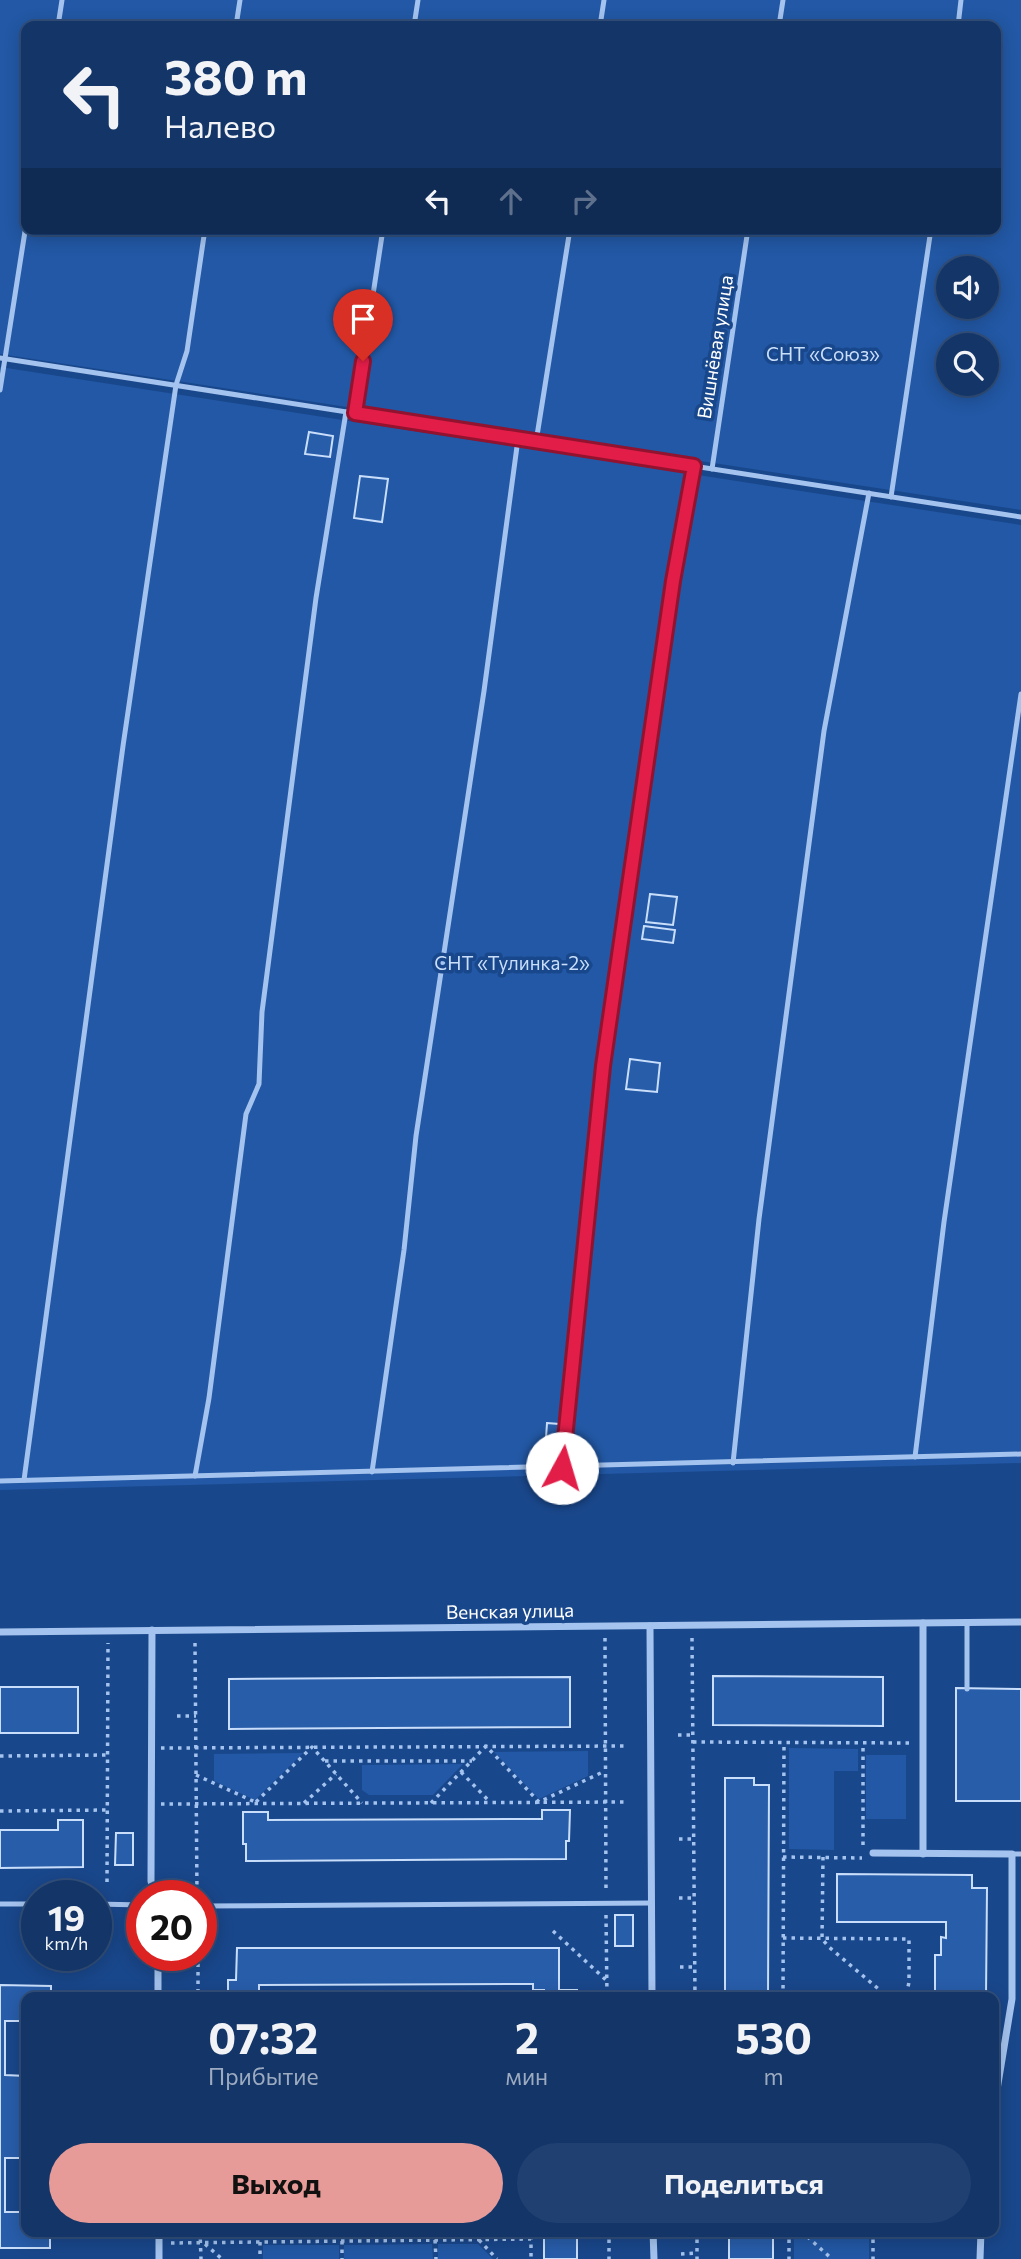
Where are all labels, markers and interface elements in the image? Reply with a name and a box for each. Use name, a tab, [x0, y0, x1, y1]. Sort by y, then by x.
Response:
text: 380 m	[164, 45, 308, 105]
icon: left	[49, 49, 140, 140]
text: Налево	[164, 105, 276, 145]
icon: left	[419, 182, 457, 220]
icon: ahead	[492, 182, 530, 220]
icon: right	[565, 182, 603, 220]
map controls	[936, 256, 999, 396]
button: sound	[936, 256, 999, 319]
street label: Вишнёвая улица	[692, 273, 737, 420]
pin	[333, 289, 393, 361]
icon: arrive	[344, 300, 382, 338]
button: search	[936, 333, 999, 396]
park label: СНТ «Союз»	[766, 342, 880, 365]
park label: СНТ «Тулинка-2»	[434, 951, 590, 974]
position arrow	[525, 1431, 599, 1505]
street label: Венская улица	[446, 1598, 574, 1623]
speed limit sign: 20	[126, 1880, 217, 1971]
text: 19	[48, 1895, 85, 1938]
text: km/h	[45, 1932, 88, 1954]
text: 07:32	[208, 2011, 318, 2063]
text: 2	[515, 2011, 539, 2063]
text: 530	[735, 2011, 812, 2063]
text: Прибытие	[208, 2062, 319, 2090]
text: мин	[506, 2062, 548, 2090]
text: m	[764, 2062, 784, 2090]
button: Выход	[49, 2143, 503, 2223]
button: Поделиться	[517, 2143, 971, 2223]

